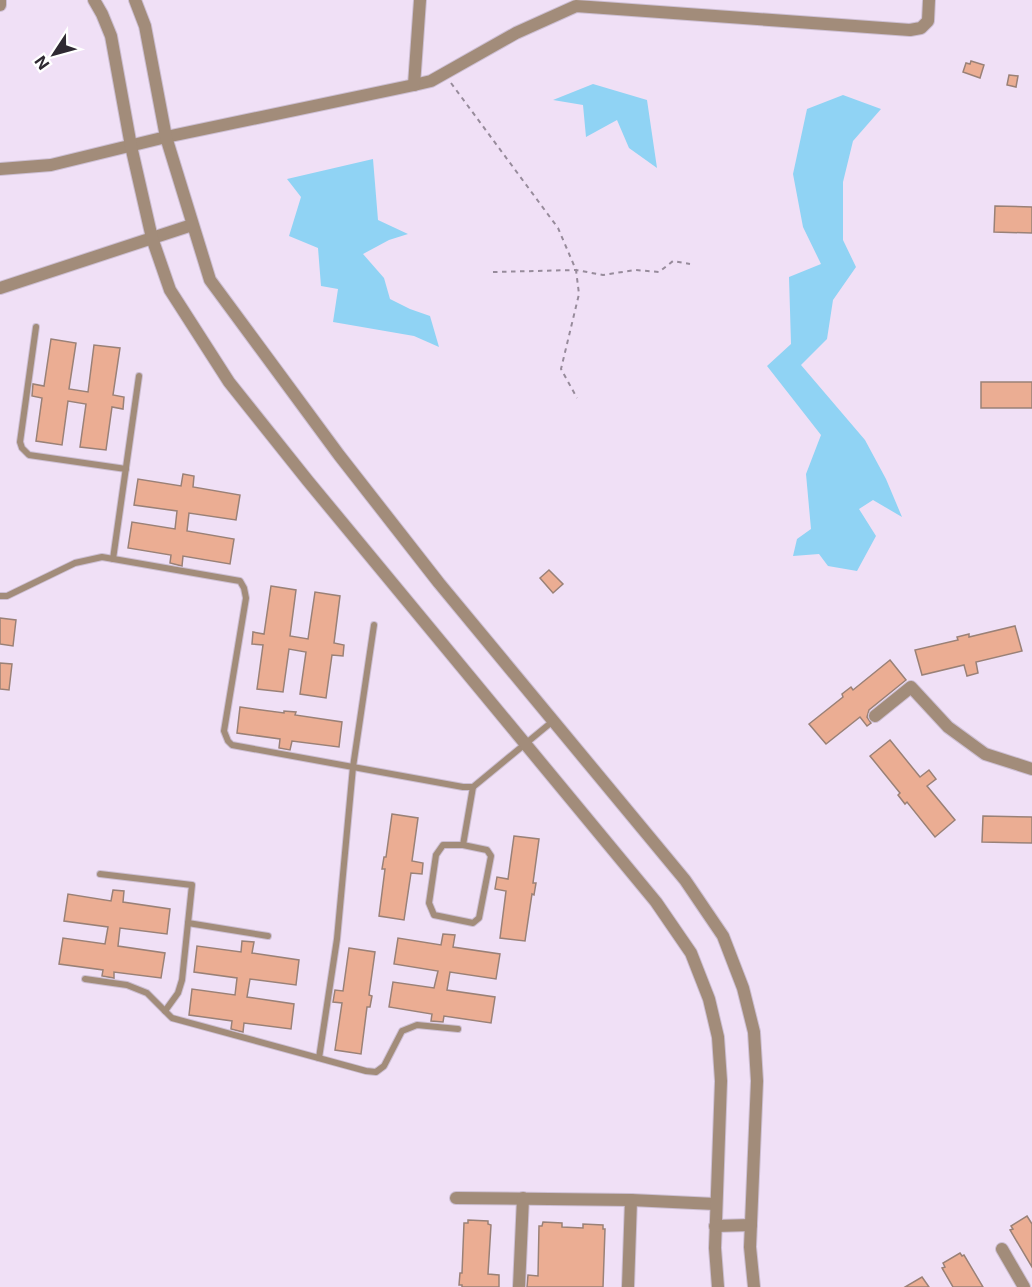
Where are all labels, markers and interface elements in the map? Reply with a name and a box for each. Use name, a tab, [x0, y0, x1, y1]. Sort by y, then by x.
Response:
north arrow	[24, 24, 84, 84]
text: N	[30, 52, 54, 74]

